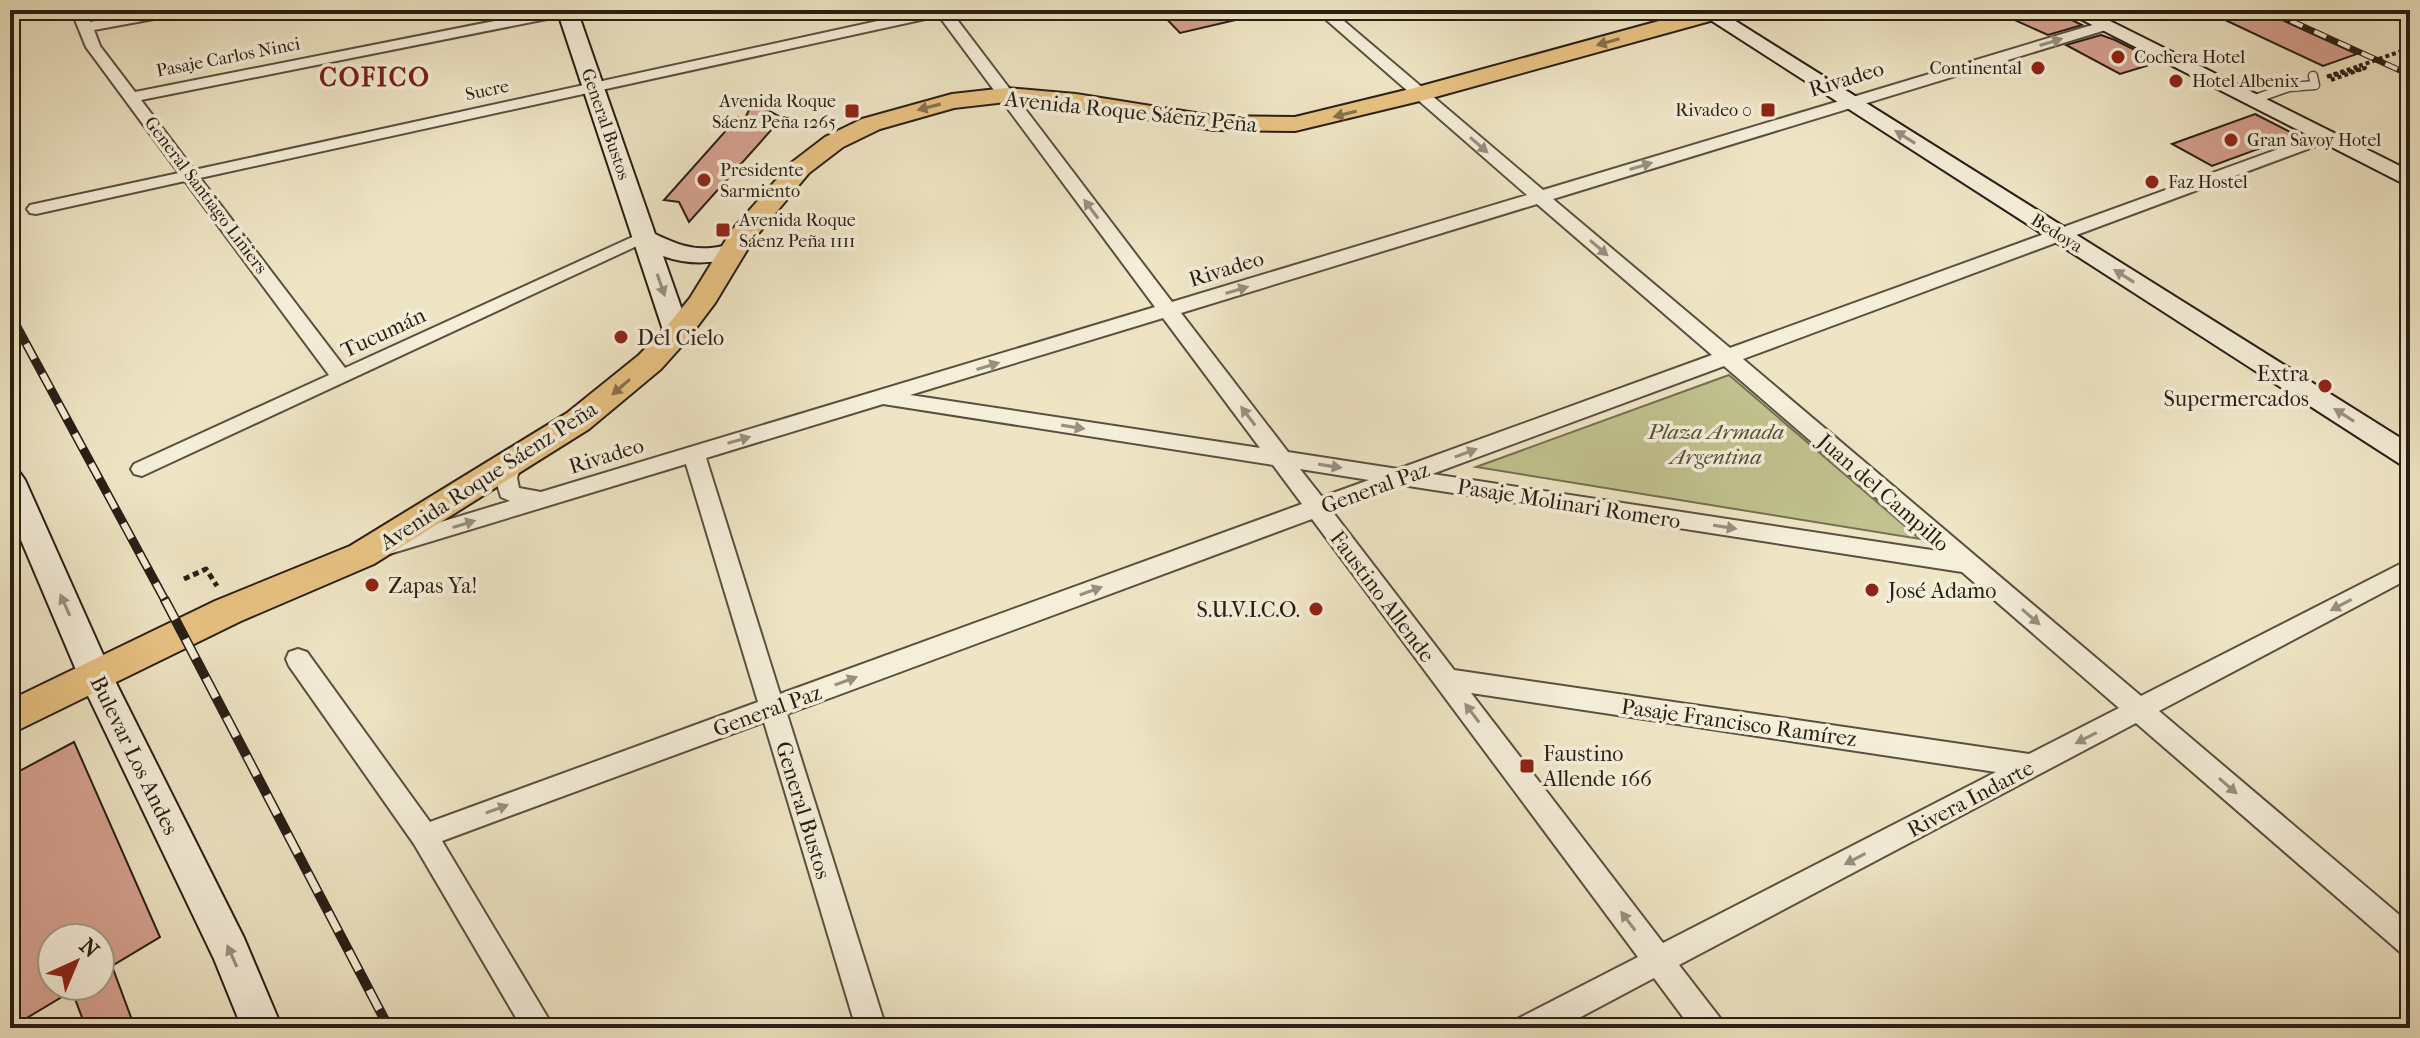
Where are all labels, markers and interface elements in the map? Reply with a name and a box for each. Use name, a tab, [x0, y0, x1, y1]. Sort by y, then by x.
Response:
street label: Pasaje Carlos Ninci	[154, 33, 302, 82]
one-way arrow	[2039, 35, 2063, 48]
one-way arrow	[1596, 36, 1620, 49]
place label: Cochera Hotel	[2134, 47, 2245, 68]
marker: Cochera Hotel	[2109, 48, 2127, 66]
street label: Rivadeo	[1806, 55, 1887, 103]
place label: Continental	[1929, 58, 2022, 79]
marker: Continental	[2029, 59, 2047, 77]
district label: COFICO	[319, 62, 431, 93]
street label: General Bustos	[577, 66, 635, 183]
place label: Hotel Albenix	[2192, 71, 2300, 92]
marker: Hotel Albenix	[2167, 72, 2185, 90]
street label: Sucre	[464, 76, 511, 105]
street label: Avenida Roque Sáenz Peña	[1002, 86, 1259, 138]
place label: Avenida Roque Sáenz Peña 1265	[712, 91, 836, 133]
place label: Rivadeo 0	[1675, 100, 1752, 121]
one-way arrow	[917, 101, 942, 114]
marker: Rivadeo 0	[1759, 101, 1777, 119]
marker: Avenida Roque Sáenz Peña 1265	[843, 102, 861, 120]
one-way arrow	[1332, 108, 1357, 121]
street label: General Santiago Liniers	[140, 113, 272, 278]
one-way arrow	[1894, 130, 1916, 144]
place label: Gran Savoy Hotel	[2247, 130, 2381, 151]
marker: Gran Savoy Hotel	[2222, 131, 2240, 149]
one-way arrow	[1469, 136, 1489, 153]
one-way arrow	[1630, 159, 1654, 172]
place label: Presidente Sarmiento	[720, 160, 804, 202]
marker: Presidente Sarmiento	[695, 171, 713, 189]
place label: Faz Hostel	[2168, 172, 2248, 193]
marker: Faz Hostel	[2143, 173, 2161, 191]
one-way arrow	[1084, 199, 1100, 219]
place label: Avenida Roque Sáenz Peña 1111	[738, 210, 856, 252]
street label: Bedoya	[2027, 210, 2087, 258]
marker: Avenida Roque Sáenz Peña 1111	[714, 221, 732, 239]
one-way arrow	[1590, 238, 1609, 256]
street label: Rivadeo	[1186, 245, 1267, 293]
one-way arrow	[2114, 268, 2135, 283]
one-way arrow	[655, 274, 667, 298]
one-way arrow	[1225, 283, 1249, 296]
street label: Tucumán	[337, 302, 430, 364]
place label: Del Cielo	[637, 325, 724, 351]
marker: Del Cielo	[612, 328, 630, 346]
one-way arrow	[977, 359, 1001, 372]
place label: Extra Supermercados	[2164, 361, 2310, 412]
marker: Extra Supermercados	[2316, 377, 2334, 395]
one-way arrow	[611, 378, 631, 395]
street label: Avenida Roque Sáenz Peña	[374, 395, 603, 556]
one-way arrow	[1240, 406, 1256, 427]
one-way arrow	[2333, 408, 2355, 422]
park label: Plaza Armada Argentina	[1647, 419, 1784, 470]
one-way arrow	[1060, 421, 1085, 434]
street label: Juan del Campillo	[1811, 427, 1955, 557]
street label: Rivadeo	[566, 432, 647, 480]
one-way arrow	[727, 434, 752, 446]
one-way arrow	[1454, 446, 1478, 459]
street label: General Paz	[1318, 456, 1433, 520]
one-way arrow	[1317, 460, 1342, 473]
street label: Pasaje Molinari Romero	[1455, 473, 1682, 534]
one-way arrow	[452, 517, 476, 530]
one-way arrow	[1713, 521, 1738, 534]
street label: Faustino Allende	[1324, 526, 1440, 668]
place label: Zapas Ya!	[388, 573, 477, 599]
marker: Zapas Ya!	[363, 576, 381, 594]
place label: José Adamo	[1886, 578, 1996, 604]
marker: José Adamo	[1863, 581, 1881, 599]
one-way arrow	[1079, 584, 1103, 597]
one-way arrow	[58, 593, 72, 617]
place label: S.U.V.I.C.O.	[1197, 597, 1300, 623]
one-way arrow	[2330, 597, 2352, 611]
marker: S.U.V.I.C.O.	[1307, 600, 1325, 618]
one-way arrow	[2020, 608, 2040, 625]
street label: Bulevar Los Andes	[84, 672, 184, 839]
one-way arrow	[835, 674, 859, 686]
street label: General Paz	[710, 679, 825, 743]
street label: Pasaje Francisco Ramírez	[1619, 694, 1859, 752]
one-way arrow	[1464, 703, 1480, 724]
one-way arrow	[2074, 731, 2097, 745]
street label: General Bustos	[770, 738, 836, 882]
place label: Faustino Allende 166	[1542, 741, 1652, 792]
street label: Rivera Indarte	[1903, 755, 2038, 843]
marker: Faustino Allende 166	[1518, 757, 1536, 775]
one-way arrow	[2218, 777, 2238, 794]
one-way arrow	[485, 802, 509, 815]
one-way arrow	[1844, 852, 1867, 865]
one-way arrow	[1621, 911, 1637, 931]
north arrow	[36, 922, 116, 1002]
text: N	[74, 933, 104, 964]
one-way arrow	[225, 944, 238, 968]

